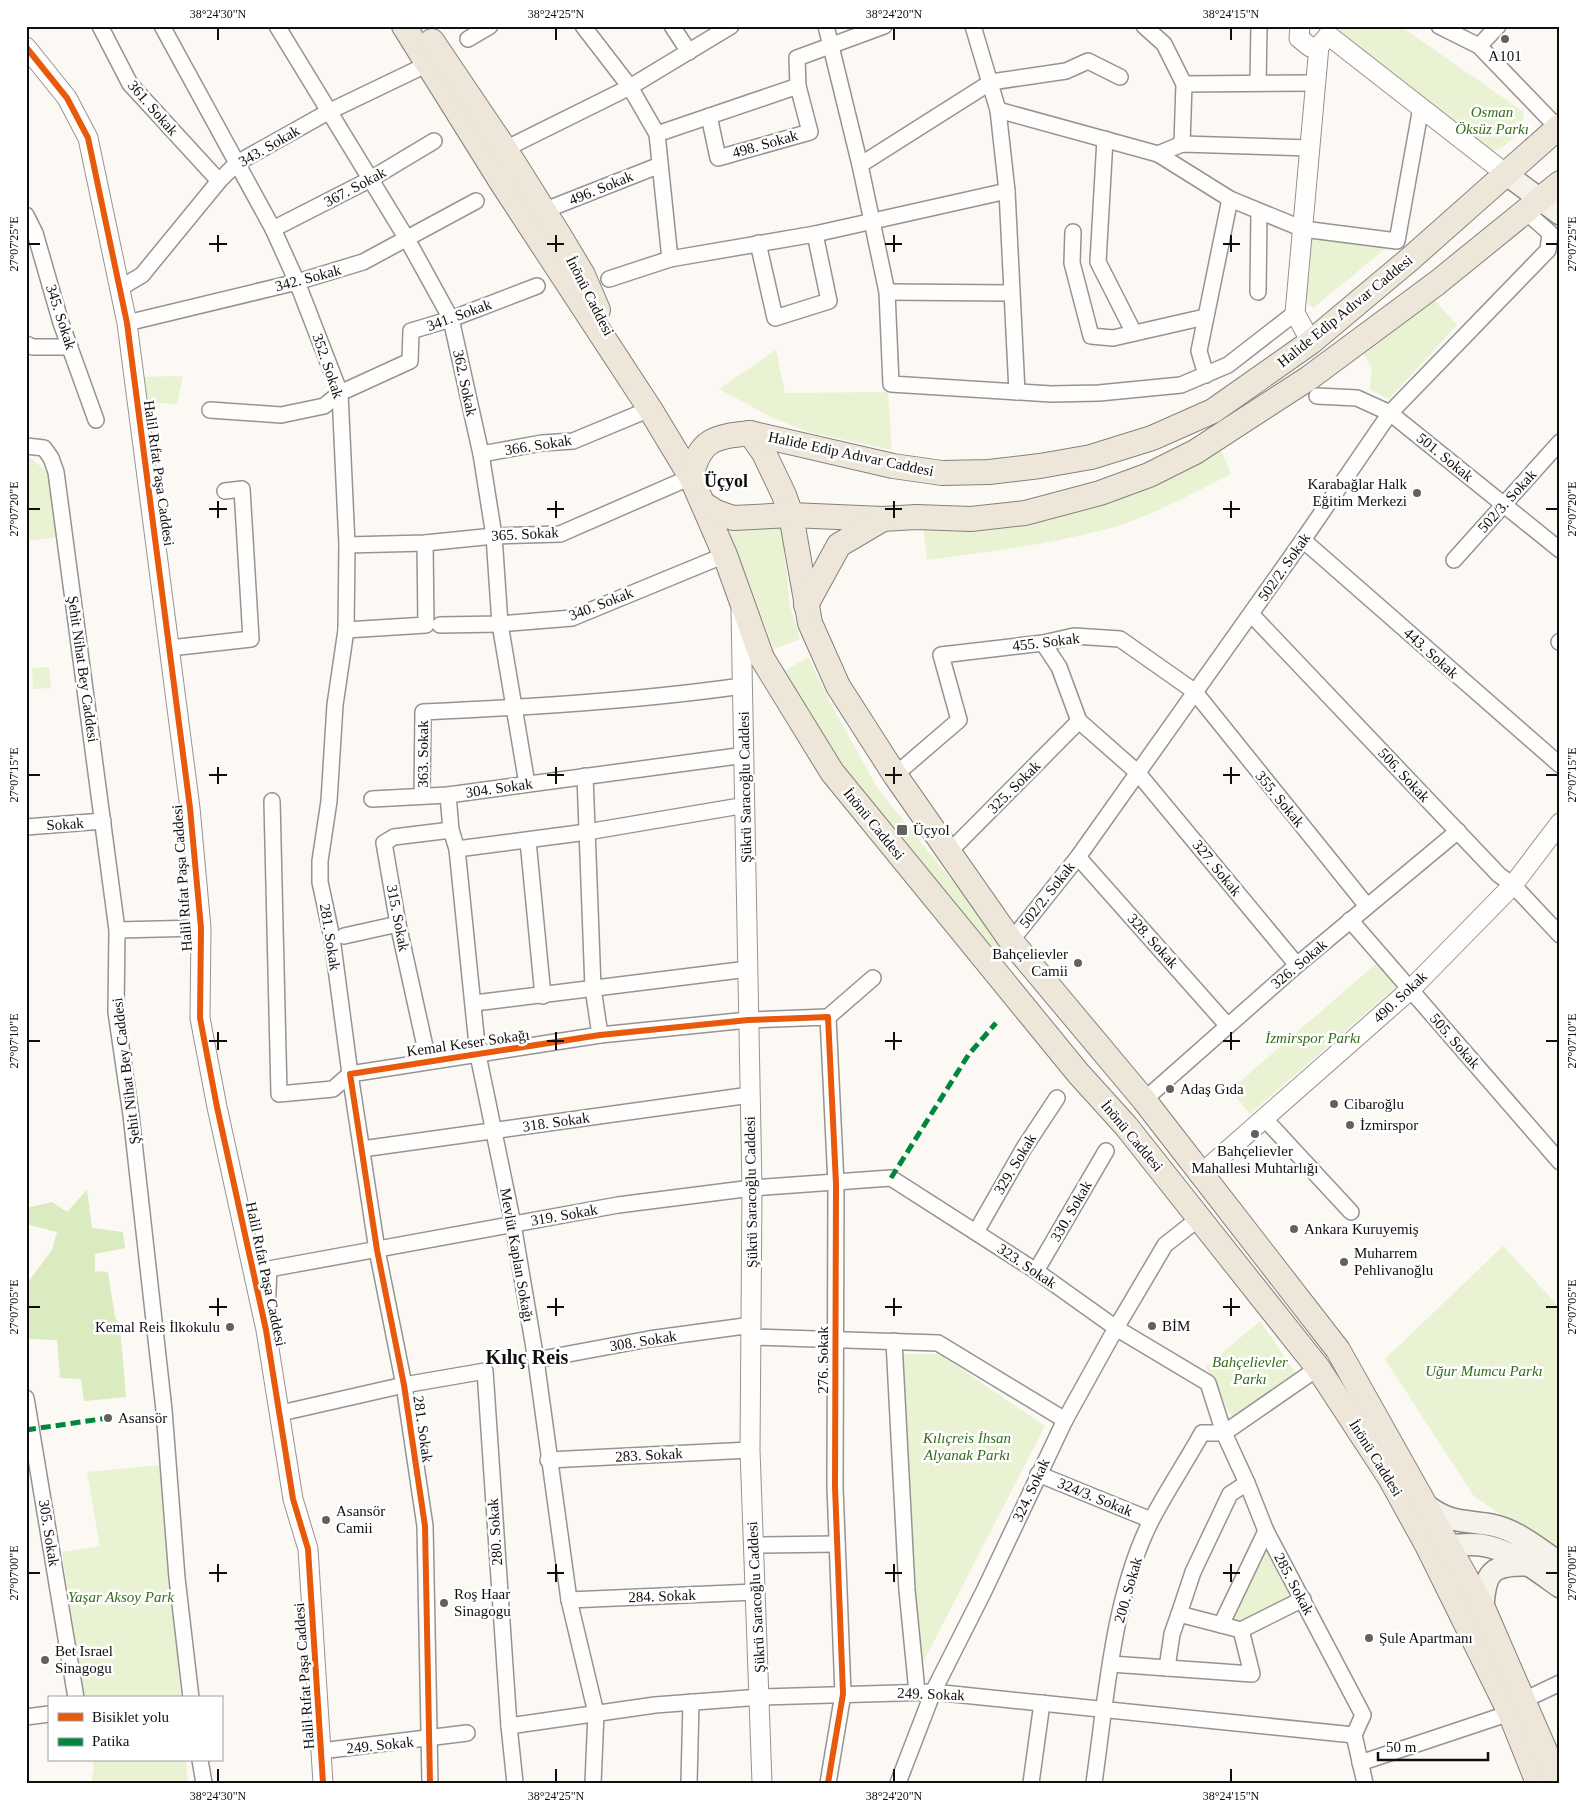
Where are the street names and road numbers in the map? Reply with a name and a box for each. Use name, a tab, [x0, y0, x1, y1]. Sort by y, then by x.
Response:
street label: 361. Sokak	[125, 77, 182, 139]
street label: 343. Sokak	[236, 122, 303, 170]
street label: 498. Sokak	[730, 127, 800, 161]
street label: 367. Sokak	[321, 164, 389, 210]
street label: 496. Sokak	[567, 168, 636, 208]
street label: Halide Edip Adıvar Caddesi	[1274, 252, 1416, 370]
street label: İnönü Caddesi	[563, 254, 617, 338]
street label: 342. Sokak	[273, 261, 343, 294]
street label: 345. Sokak	[43, 282, 79, 352]
street label: 341. Sokak	[425, 296, 494, 334]
street label: 352. Sokak	[309, 331, 347, 401]
street label: 362. Sokak	[450, 348, 480, 418]
street label: Halil Rıfat Paşa Caddesi	[141, 399, 177, 547]
street label: Halide Edip Adıvar Caddesi	[767, 429, 935, 479]
street label: 501. Sokak	[1414, 430, 1477, 485]
street label: 366. Sokak	[503, 432, 573, 458]
street label: 502/3. Sokak	[1475, 466, 1540, 536]
street label: 365. Sokak	[491, 524, 560, 544]
street label: 502/2. Sokak	[1255, 530, 1314, 604]
street label: 340. Sokak	[567, 584, 636, 624]
street label: Şehit Nihat Bey Caddesi	[65, 595, 101, 743]
street label: 443. Sokak	[1401, 624, 1462, 682]
street label: 455. Sokak	[1012, 630, 1081, 654]
street label: Şükrü Saracoğlu Caddesi	[736, 711, 754, 863]
street label: 363. Sokak	[415, 720, 431, 788]
street label: 506. Sokak	[1375, 745, 1433, 806]
street label: 325. Sokak	[984, 757, 1044, 817]
street label: 355. Sokak	[1253, 768, 1308, 831]
street label: 304. Sokak	[464, 775, 534, 801]
street label: İnönü Caddesi	[840, 785, 908, 863]
street label: Halil Rıfat Paşa Caddesi	[169, 804, 195, 952]
street label: Sokak	[46, 815, 85, 833]
street label: 327. Sokak	[1190, 837, 1245, 900]
street label: 502/2. Sokak	[1016, 858, 1078, 931]
street label: 315. Sokak	[384, 883, 412, 953]
street label: 281. Sokak	[317, 902, 343, 972]
street label: 328. Sokak	[1124, 911, 1182, 972]
street label: 326. Sokak	[1268, 936, 1330, 992]
street label: 490. Sokak	[1370, 968, 1431, 1026]
street label: Şehit Nihat Bey Caddesi	[109, 997, 143, 1145]
street label: 505. Sokak	[1427, 1010, 1484, 1072]
street label: Kemal Keser Sokağı	[405, 1026, 531, 1060]
street label: İnönü Caddesi	[1098, 1098, 1166, 1174]
street label: 318. Sokak	[521, 1109, 591, 1135]
street label: Şükrü Saracoğlu Caddesi	[742, 1116, 760, 1268]
street label: 329. Sokak	[991, 1131, 1039, 1197]
street label: 330. Sokak	[1047, 1177, 1095, 1244]
street label: Mevlüt Kaplan Sokağı	[497, 1187, 537, 1323]
street label: Halil Rıfat Paşa Caddesi	[243, 1200, 289, 1348]
street label: 319. Sokak	[529, 1201, 599, 1229]
street label: 323. Sokak	[995, 1240, 1060, 1292]
street label: 276. Sokak	[815, 1326, 831, 1394]
street label: 308. Sokak	[608, 1328, 678, 1354]
street label: 281. Sokak	[410, 1394, 436, 1464]
street label: İnönü Caddesi	[1346, 1417, 1406, 1499]
street label: 283. Sokak	[615, 1445, 684, 1465]
street label: 324. Sokak	[1009, 1456, 1053, 1524]
street label: 324/3. Sokak	[1055, 1475, 1135, 1519]
street label: 280. Sokak	[485, 1497, 505, 1566]
street label: 305. Sokak	[36, 1498, 62, 1568]
street label: Şükrü Saracoğlu Caddesi	[744, 1521, 768, 1673]
street label: 285. Sokak	[1271, 1550, 1317, 1618]
street label: 200. Sokak	[1111, 1555, 1145, 1625]
street label: 284. Sokak	[628, 1587, 697, 1605]
street label: Halil Rıfat Paşa Caddesi	[291, 1602, 317, 1750]
street label: 249. Sokak	[897, 1685, 966, 1703]
street label: 249. Sokak	[346, 1733, 415, 1756]

